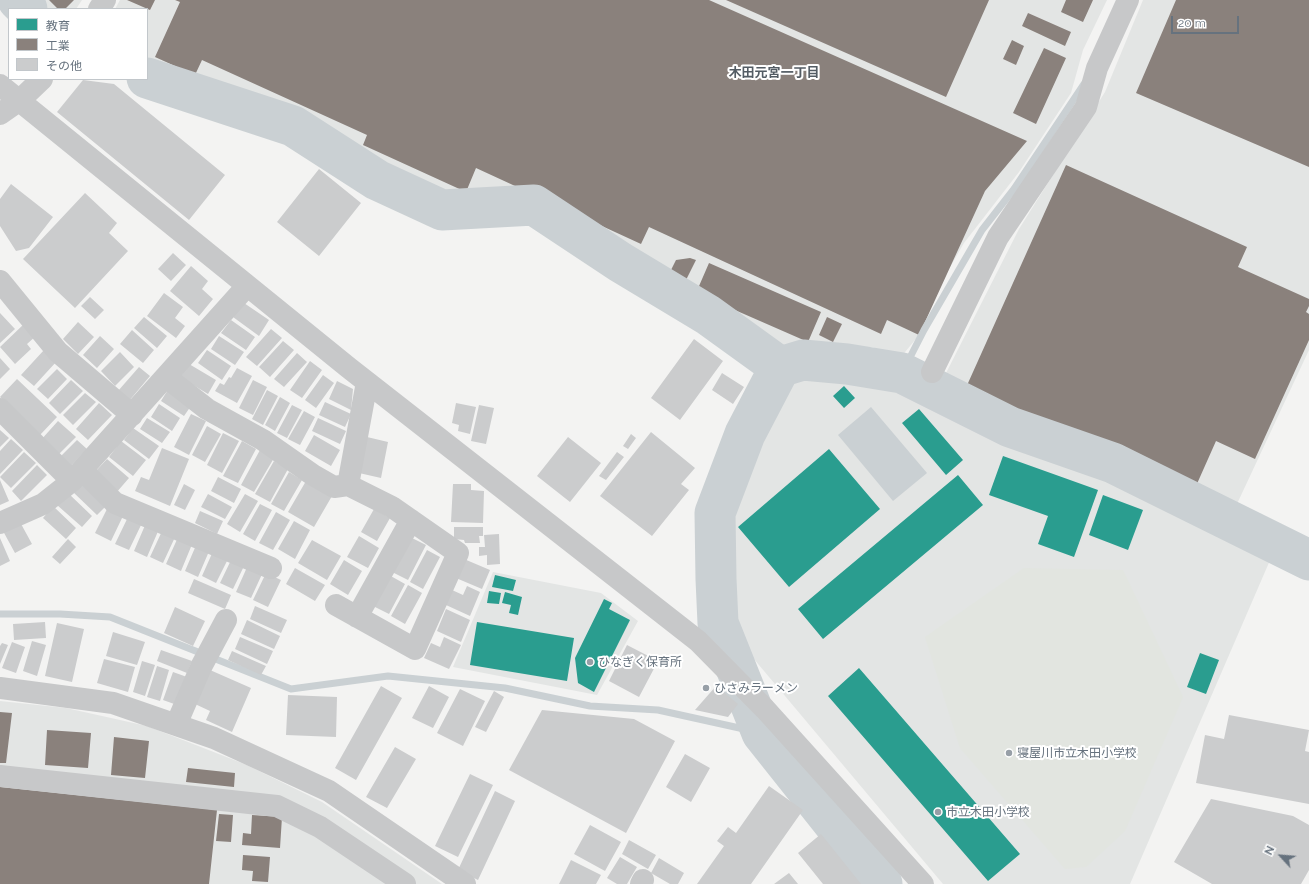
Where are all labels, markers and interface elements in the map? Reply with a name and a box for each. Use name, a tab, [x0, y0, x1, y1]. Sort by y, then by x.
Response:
legend	[8, 8, 148, 80]
scale bar	[1173, 8, 1241, 34]
text: 20 m	[1178, 16, 1206, 30]
text: 教育	[46, 19, 70, 33]
text: 工業	[46, 39, 70, 53]
text: その他	[46, 59, 82, 73]
district label: 木田元宮一丁目	[729, 65, 819, 81]
place label: ひなぎく保育所	[598, 655, 682, 669]
marker: ひなぎく保育所	[585, 657, 595, 667]
place label: ひさみラーメン	[714, 681, 798, 695]
marker: ひさみラーメン	[701, 683, 711, 693]
place label: 寝屋川市立木田小学校	[1017, 746, 1137, 760]
marker: 寝屋川市立木田小学校	[1004, 748, 1014, 758]
place label: 市立木田小学校	[946, 805, 1030, 819]
marker: 市立木田小学校	[933, 807, 943, 817]
north arrow	[1261, 836, 1301, 876]
text: N	[1262, 844, 1277, 857]

